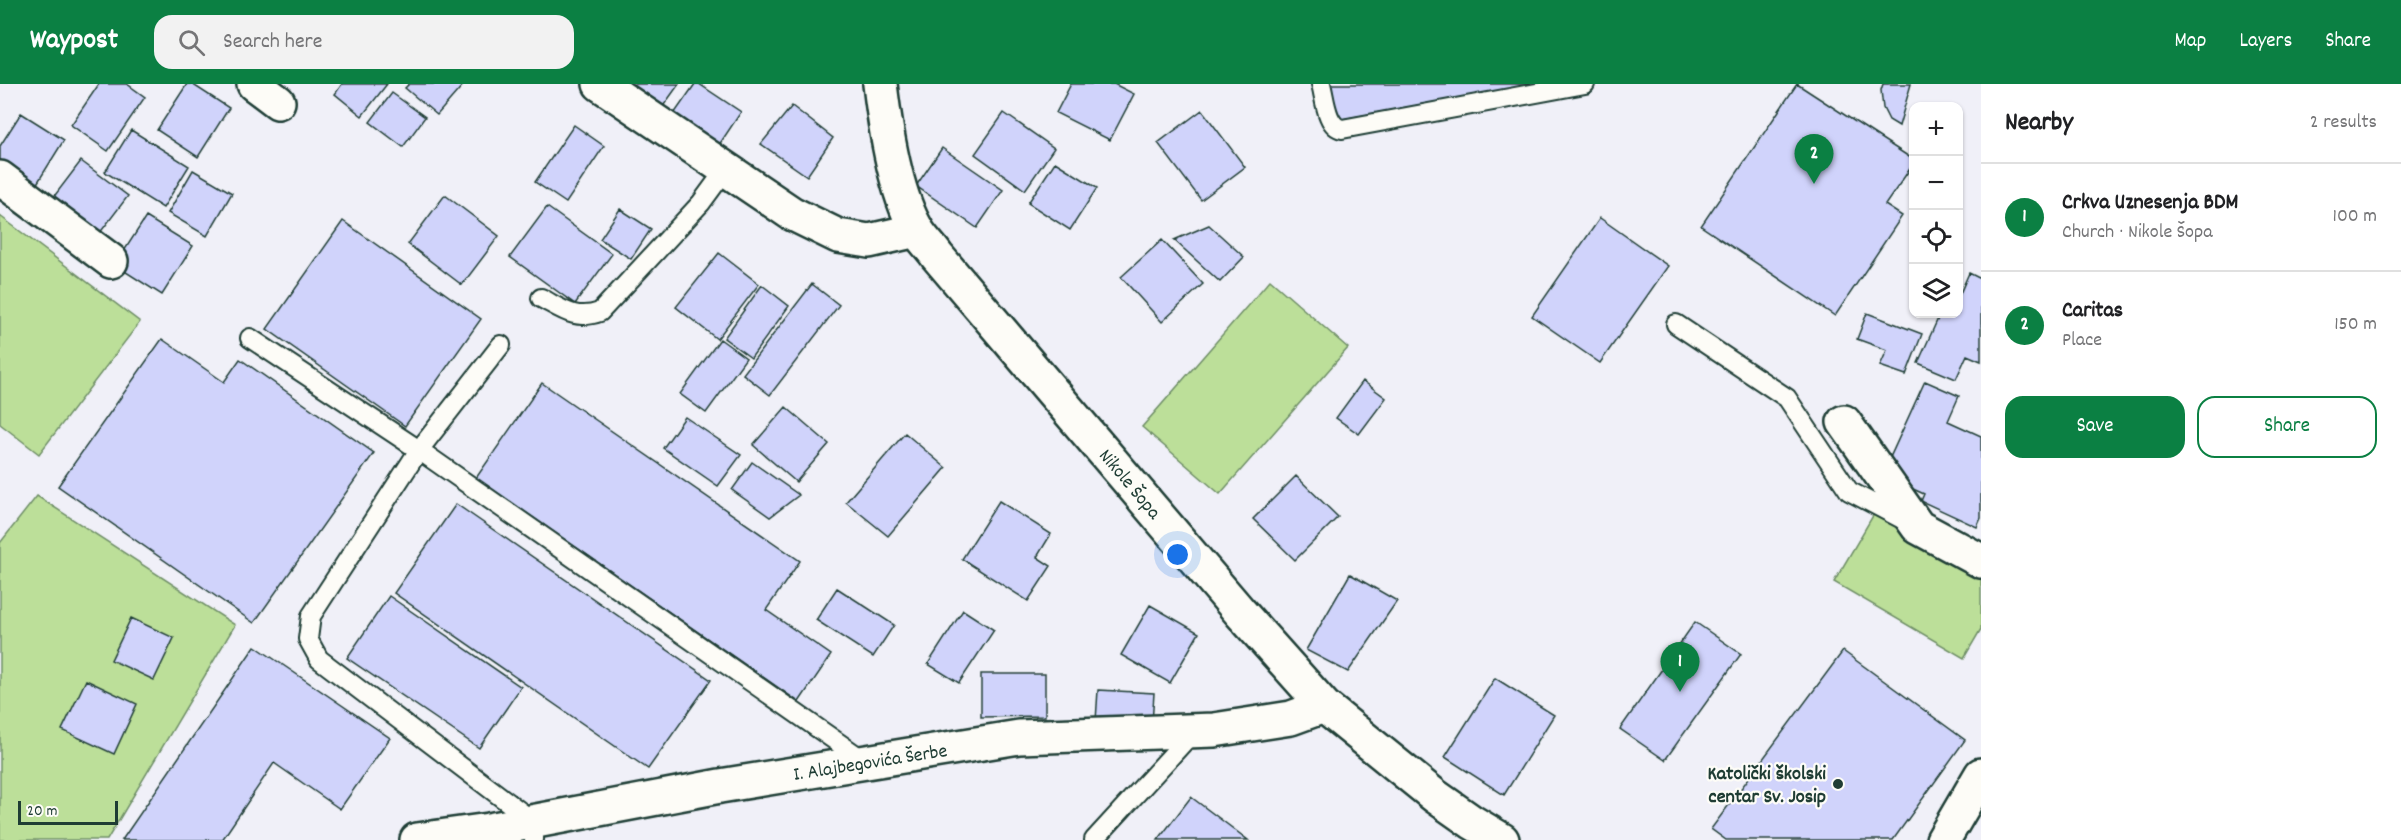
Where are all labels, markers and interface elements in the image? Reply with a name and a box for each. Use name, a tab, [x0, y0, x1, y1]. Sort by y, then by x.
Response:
search box	[154, 15, 574, 69]
text: Waypost	[30, 22, 118, 62]
icon: search	[175, 26, 208, 59]
text: Search here	[223, 27, 322, 58]
text: Map	[2175, 27, 2206, 57]
text: Layers	[2239, 27, 2292, 57]
text: Share	[2325, 27, 2371, 57]
map controls	[1909, 102, 1963, 318]
button: +	[1909, 102, 1963, 156]
text: Nearby	[2005, 105, 2073, 142]
text: 2 results	[2310, 109, 2377, 137]
pin: 2	[1794, 135, 1834, 184]
button: −	[1909, 156, 1963, 210]
text: Crkva Uznesenja BDM	[2062, 188, 2238, 219]
text: 1	[2022, 203, 2027, 231]
text: 100 m	[2333, 203, 2377, 231]
button: locate	[1909, 210, 1963, 264]
text: Church · Nikole Šopa	[2062, 219, 2213, 247]
button: layers	[1909, 264, 1963, 318]
text: Caritas	[2062, 296, 2123, 327]
text: 2	[2020, 311, 2029, 339]
text: 150 m	[2334, 311, 2377, 339]
text: Place	[2062, 327, 2102, 355]
button: Save	[2005, 396, 2185, 458]
button: Share	[2197, 396, 2377, 458]
street label: Nikole Šopa	[1091, 444, 1167, 527]
your location	[1163, 540, 1192, 569]
pin: 1	[1660, 642, 1700, 692]
street label: I. Alajbegovića Šerbe	[792, 738, 950, 790]
place label: Katolički školski centar Sv. Josip	[1707, 761, 1826, 812]
marker: Katolički školski centar Sv. Josip	[1831, 777, 1845, 791]
scale bar	[18, 798, 118, 826]
text: 20 m	[27, 800, 57, 823]

